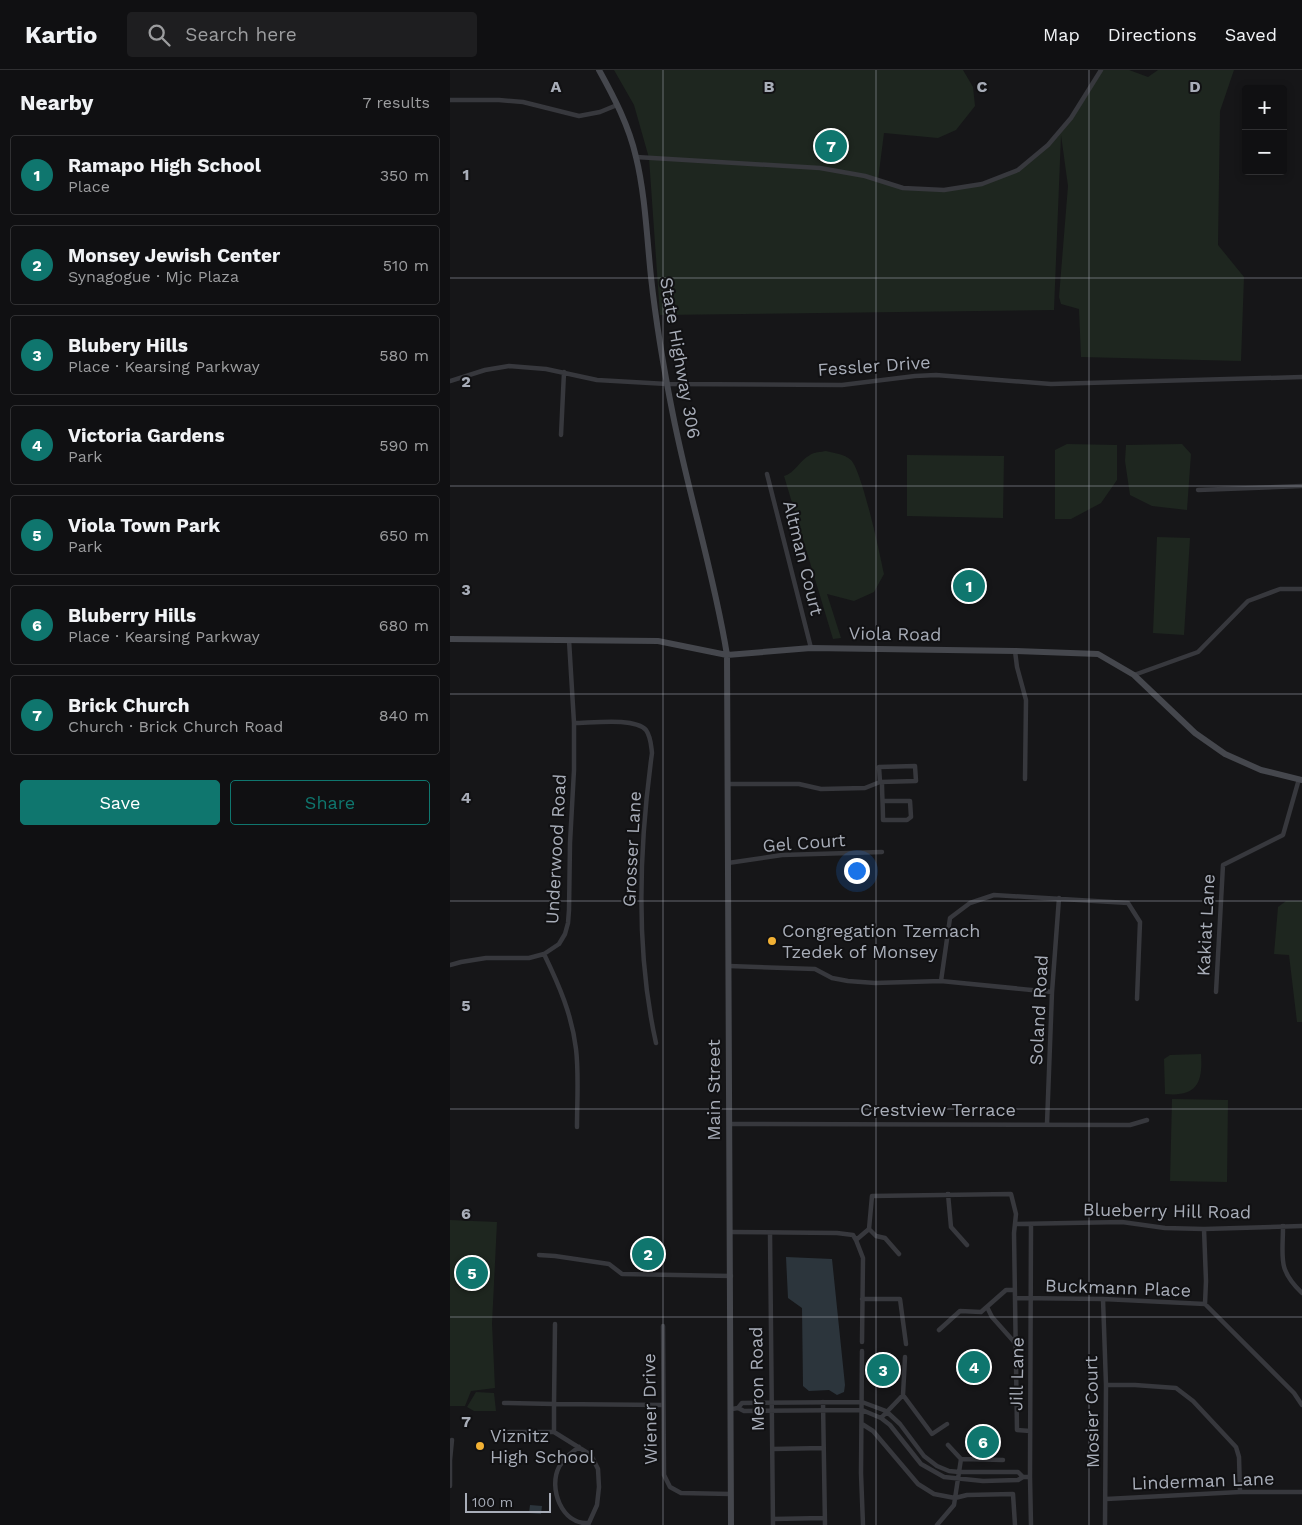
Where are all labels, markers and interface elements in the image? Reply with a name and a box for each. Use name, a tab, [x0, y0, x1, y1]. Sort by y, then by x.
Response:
search box	[127, 12, 477, 57]
text: Kartio	[25, 21, 97, 49]
icon: search	[145, 21, 173, 49]
text: Search here	[185, 23, 297, 46]
text: Map	[1043, 24, 1080, 45]
text: Directions	[1108, 24, 1197, 45]
text: Saved	[1225, 24, 1277, 45]
text: A	[551, 77, 562, 96]
text: B	[764, 77, 775, 96]
text: C	[977, 77, 988, 96]
text: D	[1189, 77, 1201, 96]
map controls	[1242, 85, 1287, 175]
button: +	[1242, 85, 1287, 130]
text: Nearby	[20, 90, 93, 115]
text: 7 results	[363, 93, 430, 112]
pin: 7	[815, 127, 847, 165]
button: −	[1242, 130, 1287, 175]
text: Ramapo High School	[68, 154, 261, 177]
text: 1	[463, 165, 469, 184]
text: 1	[34, 166, 40, 185]
text: 350 m	[380, 166, 429, 185]
text: Place	[68, 177, 110, 196]
text: Monsey Jewish Center	[68, 244, 280, 267]
text: 2	[32, 256, 42, 275]
text: 510 m	[383, 256, 429, 275]
text: Synagogue · Mjc Plaza	[68, 267, 239, 286]
street label: State Highway 306	[656, 275, 705, 440]
text: Blubery Hills	[68, 334, 188, 357]
text: 3	[32, 346, 42, 365]
text: 580 m	[379, 346, 429, 365]
street label: Fessler Drive	[817, 351, 931, 380]
text: Place · Kearsing Parkway	[68, 357, 260, 376]
text: 2	[461, 372, 471, 391]
text: Victoria Gardens	[68, 424, 225, 447]
text: 4	[32, 436, 42, 455]
text: 590 m	[379, 436, 429, 455]
text: Park	[68, 447, 102, 466]
street label: Altman Court	[779, 498, 828, 618]
text: Viola Town Park	[68, 514, 220, 537]
text: 5	[32, 526, 42, 545]
text: 650 m	[379, 526, 429, 545]
text: Park	[68, 537, 102, 556]
pin: 1	[953, 567, 985, 605]
text: 3	[461, 580, 471, 599]
text: Bluberry Hills	[68, 604, 196, 627]
text: 6	[32, 616, 42, 635]
text: 680 m	[379, 616, 429, 635]
street label: Viola Road	[849, 622, 941, 645]
text: Place · Kearsing Parkway	[68, 627, 260, 646]
text: Brick Church	[68, 694, 190, 717]
text: 7	[32, 706, 42, 725]
text: 840 m	[379, 706, 429, 725]
text: Church · Brick Church Road	[68, 717, 283, 736]
street label: Underwood Road	[541, 773, 570, 925]
button: Save	[20, 780, 220, 825]
button: Share	[230, 780, 430, 825]
text: 4	[461, 788, 471, 807]
street label: Grosser Lane	[618, 791, 645, 907]
street label: Gel Court	[762, 829, 847, 856]
your location	[844, 858, 870, 884]
street label: Kakiat Lane	[1192, 873, 1219, 977]
place label: Congregation Tzemach Tzedek of Monsey	[782, 920, 980, 962]
marker: Congregation Tzemach Tzedek of Monsey	[766, 935, 778, 947]
street label: Soland Road	[1025, 954, 1052, 1066]
text: 5	[461, 996, 471, 1015]
street label: Main Street	[703, 1039, 724, 1141]
street label: Crestview Terrace	[860, 1099, 1016, 1120]
street label: Blueberry Hill Road	[1083, 1199, 1251, 1222]
text: 6	[461, 1204, 471, 1223]
pin: 2	[632, 1235, 664, 1273]
pin: 5	[456, 1254, 488, 1292]
street label: Buckmann Place	[1045, 1274, 1191, 1301]
street label: Meron Road	[745, 1326, 768, 1432]
street label: Jill Lane	[1005, 1337, 1028, 1411]
pin: 4	[958, 1348, 990, 1386]
pin: 3	[867, 1351, 899, 1389]
street label: Wiener Drive	[638, 1353, 661, 1465]
street label: Mosier Court	[1080, 1355, 1103, 1468]
text: 7	[461, 1412, 471, 1431]
pin: 6	[967, 1423, 999, 1461]
place label: Viznitz High School	[490, 1425, 595, 1467]
marker: Viznitz High School	[474, 1440, 486, 1452]
street label: Linderman Lane	[1131, 1468, 1275, 1493]
scale bar	[465, 1490, 551, 1513]
text: 100 m	[472, 1494, 513, 1510]

